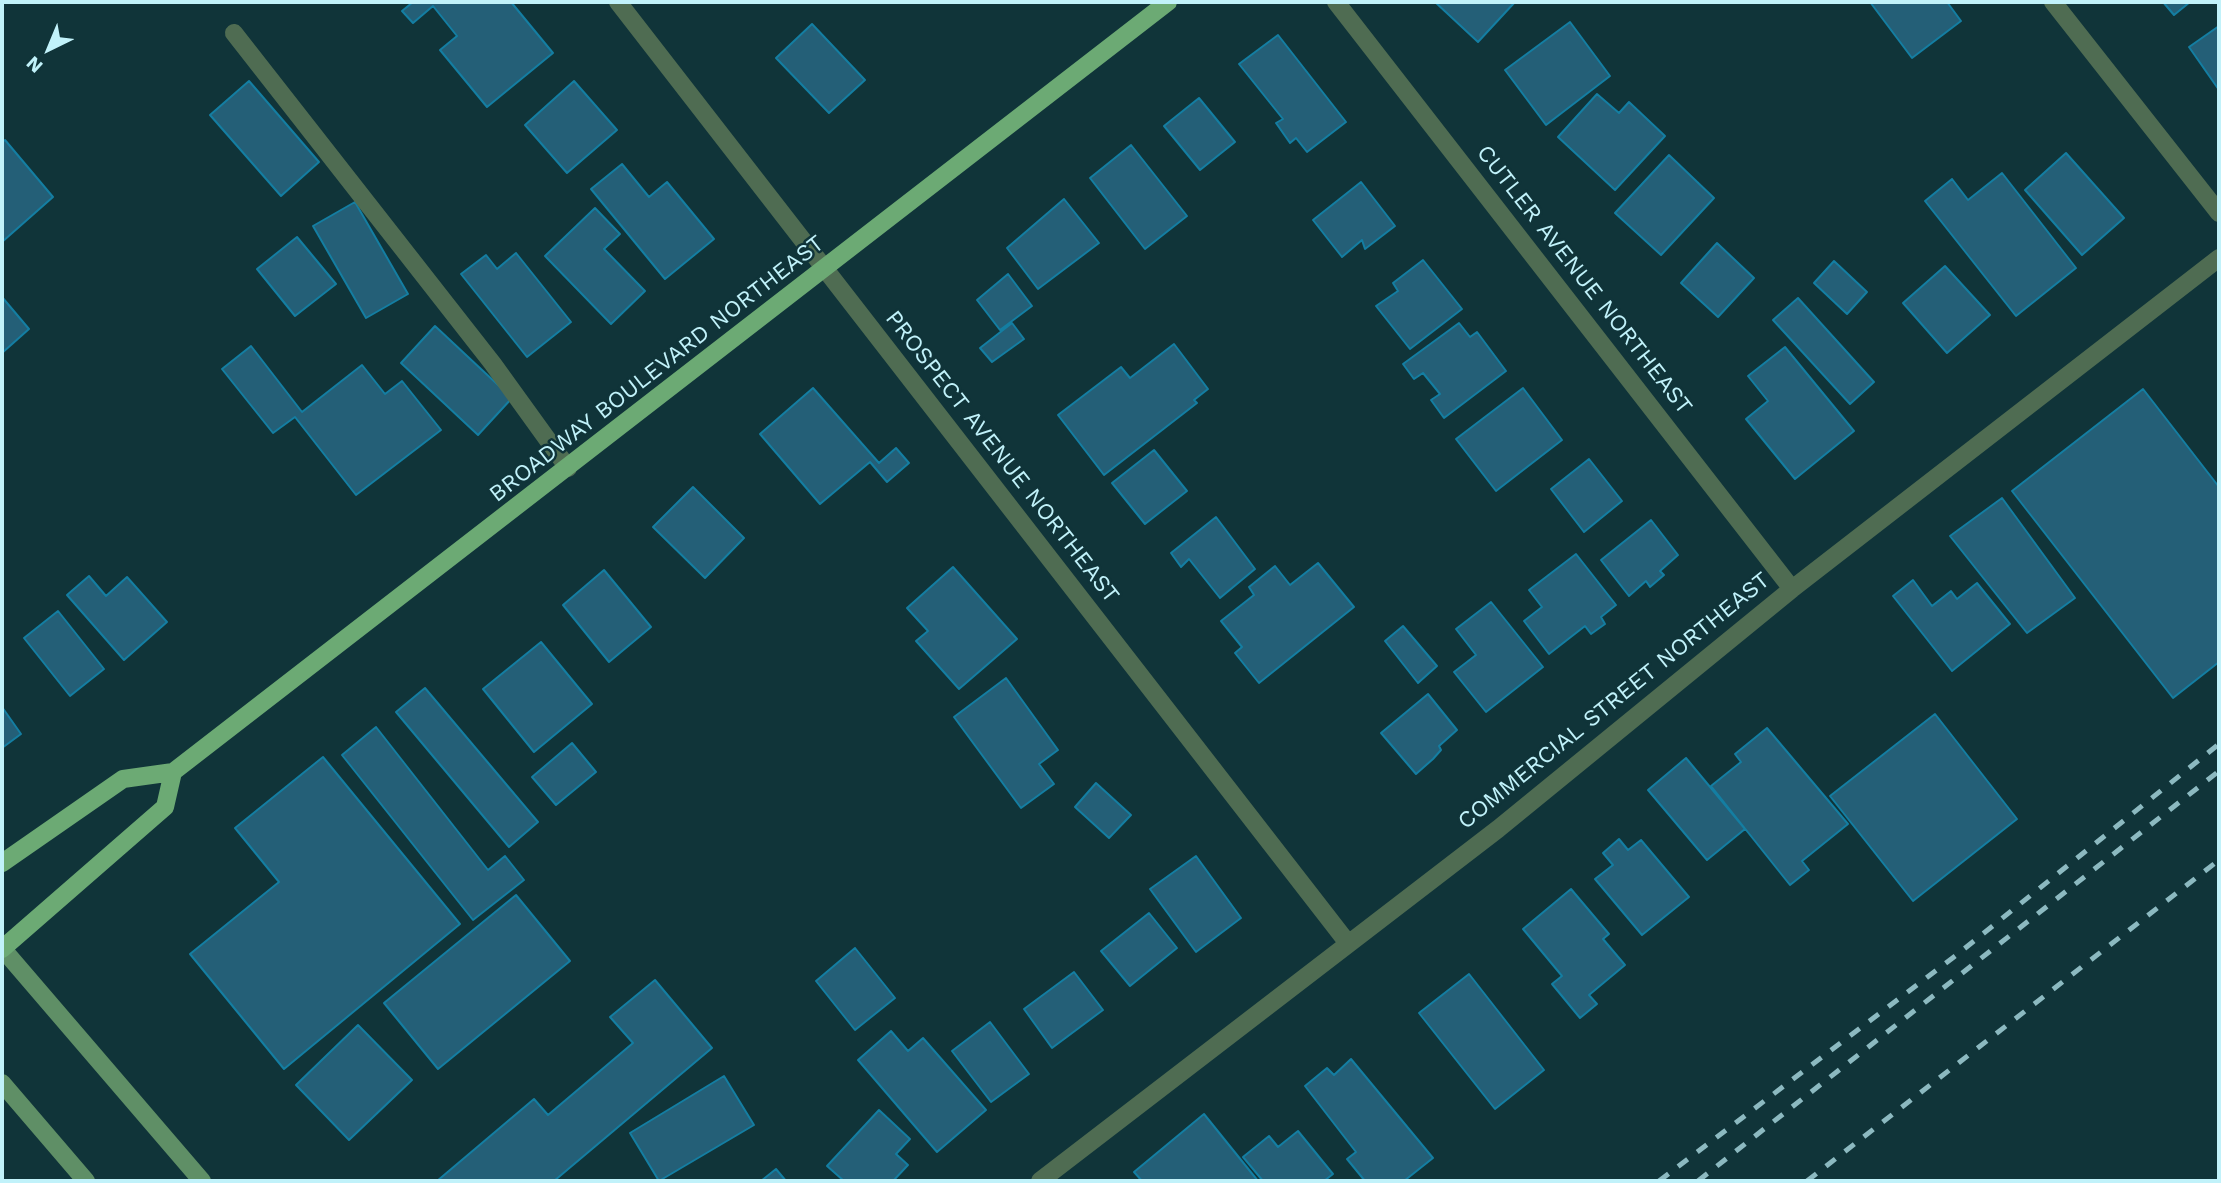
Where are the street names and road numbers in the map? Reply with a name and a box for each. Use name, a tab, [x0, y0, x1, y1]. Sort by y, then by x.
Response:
street label: CUTLER AVENUE NORTHEAST	[1470, 140, 1698, 420]
street label: BROADWAY BOULEVARD NORTHEAST	[484, 230, 830, 508]
street label: PROSPECT AVENUE NORTHEAST	[879, 305, 1125, 609]
street label: COMMERCIAL STREET NORTHEAST	[1453, 567, 1775, 835]

